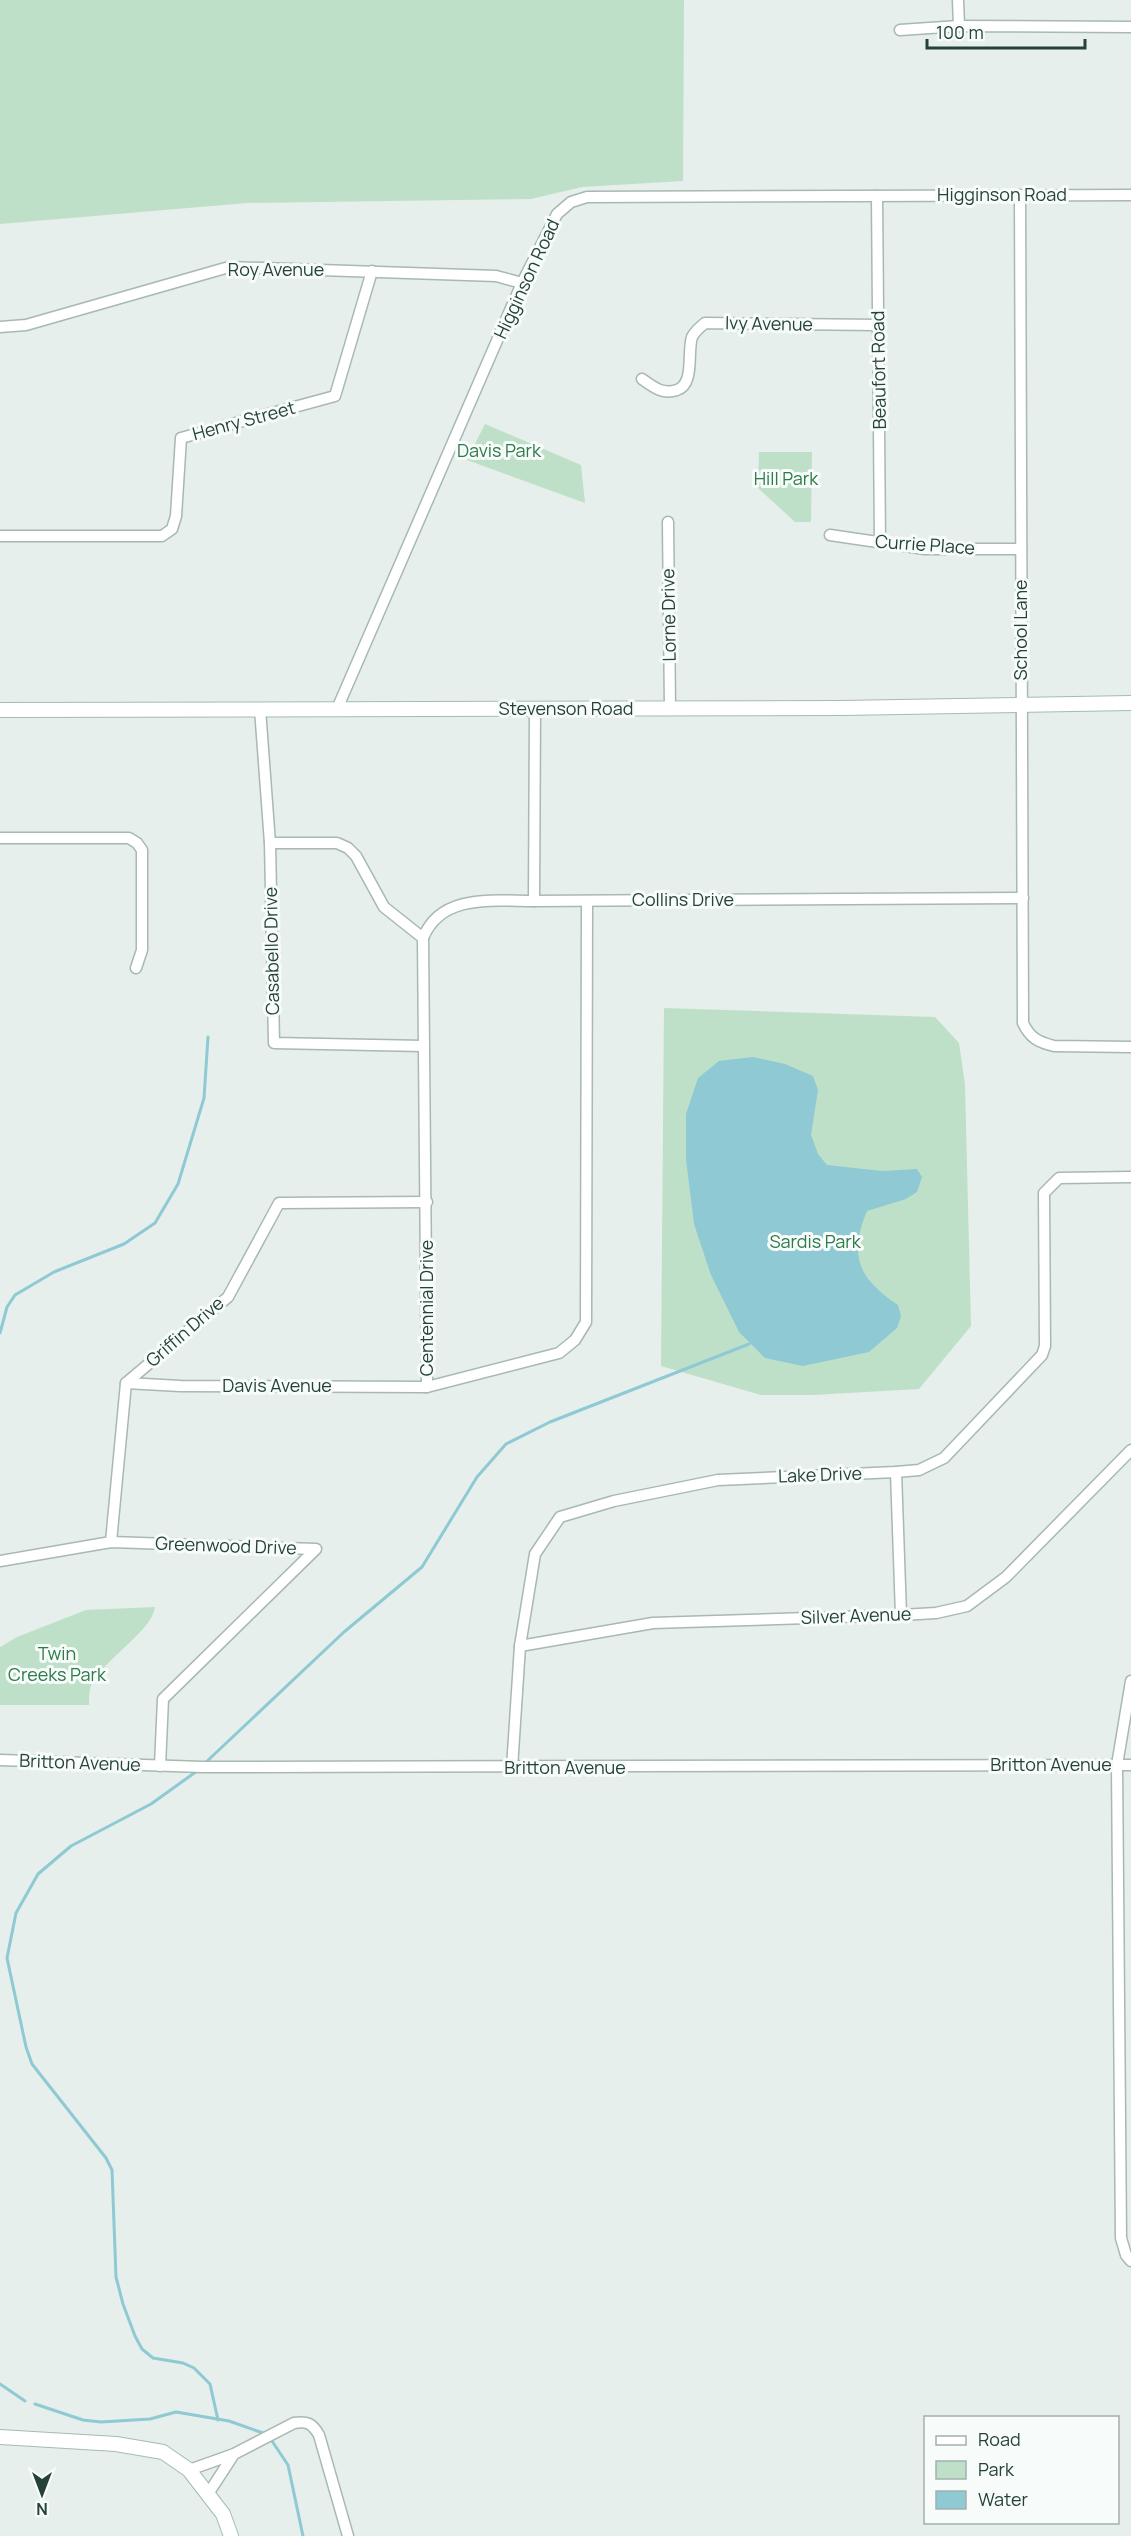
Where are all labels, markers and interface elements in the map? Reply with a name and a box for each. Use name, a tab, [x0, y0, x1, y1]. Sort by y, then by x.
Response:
scale bar	[927, 12, 1084, 50]
text: 100 m	[936, 20, 984, 44]
street label: Higginson Road	[937, 182, 1067, 206]
street label: Higginson Road	[488, 215, 564, 342]
street label: Roy Avenue	[228, 257, 324, 281]
street label: Ivy Avenue	[725, 310, 813, 336]
street label: Beaufort Road	[865, 310, 891, 430]
street label: Henry Street	[190, 395, 298, 445]
park label: Davis Park	[457, 438, 542, 462]
park label: Hill Park	[754, 466, 819, 490]
street label: Currie Place	[874, 529, 976, 559]
street label: Lorne Drive	[655, 568, 681, 662]
street label: School Lane	[1008, 579, 1032, 681]
street label: Stevenson Road	[499, 696, 633, 720]
street label: Casabello Drive	[258, 887, 284, 1015]
street label: Collins Drive	[632, 887, 734, 911]
park label: Sardis Park	[769, 1229, 862, 1253]
street label: Centennial Drive	[414, 1240, 438, 1376]
street label: Griffin Drive	[140, 1291, 229, 1372]
street label: Davis Avenue	[222, 1373, 332, 1397]
street label: Lake Drive	[777, 1461, 862, 1487]
street label: Greenwood Drive	[155, 1531, 297, 1559]
street label: Silver Avenue	[800, 1601, 912, 1629]
park label: Twin Creeks Park	[8, 1641, 107, 1686]
street label: Britton Avenue	[19, 1748, 141, 1776]
street label: Britton Avenue	[990, 1752, 1112, 1776]
street label: Britton Avenue	[504, 1755, 626, 1779]
legend	[924, 2416, 1119, 2524]
text: Road	[978, 2427, 1021, 2451]
text: Park	[978, 2457, 1015, 2481]
north arrow	[12, 2464, 72, 2524]
text: Water	[978, 2487, 1028, 2511]
text: N	[36, 2498, 48, 2520]

